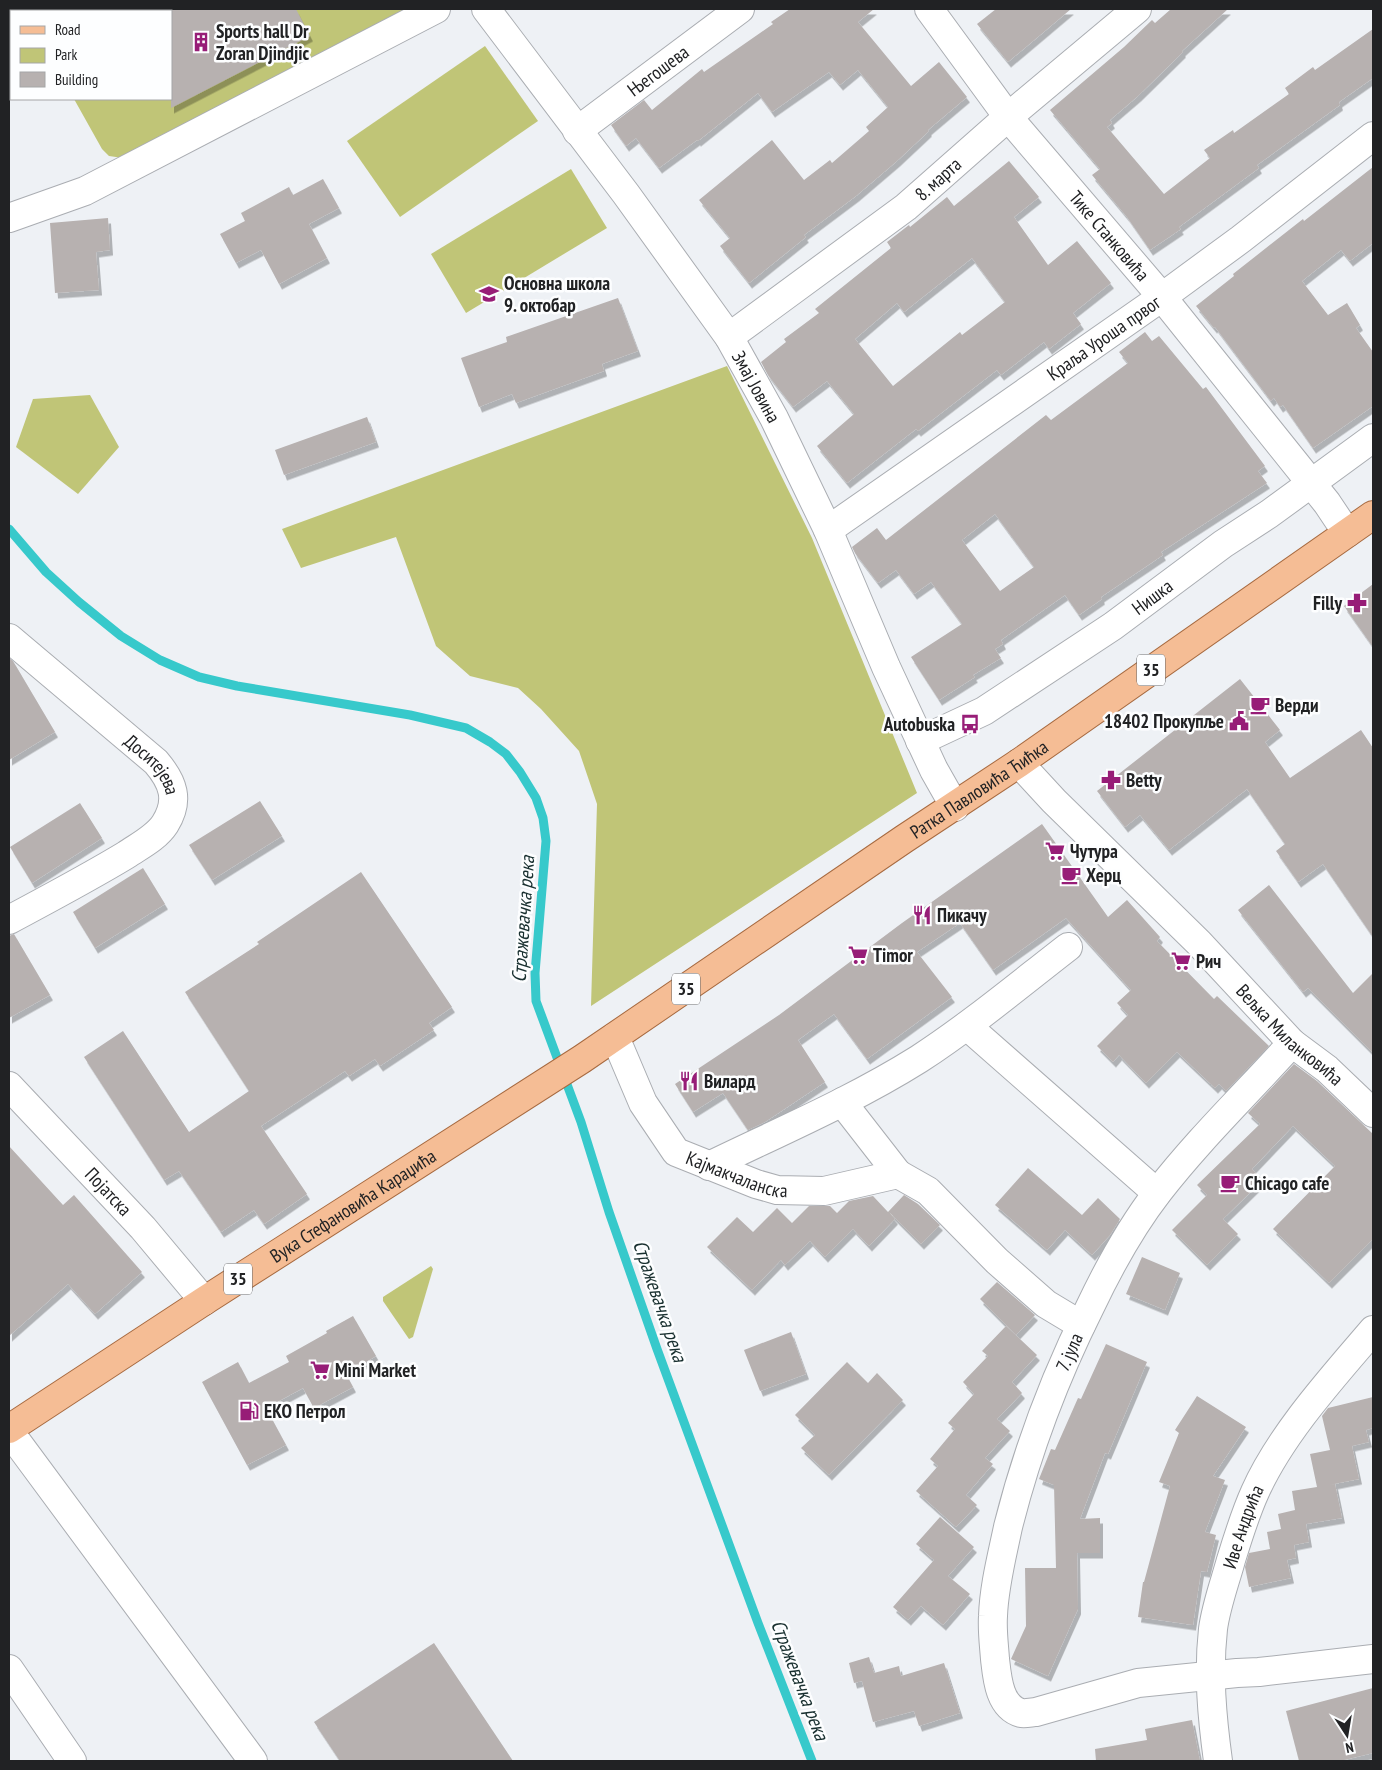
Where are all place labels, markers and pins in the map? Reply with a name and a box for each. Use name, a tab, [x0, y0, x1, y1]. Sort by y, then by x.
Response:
place label: Sports hall Dr Zoran Djindjic	[216, 19, 309, 65]
building icon: Sports hall Dr Zoran Djindjic	[190, 31, 212, 53]
place label: Основна школа 9. октобар	[504, 271, 610, 317]
school or university icon: Основна школа 9. октобар	[478, 283, 500, 305]
place label: Filly	[1313, 591, 1342, 615]
pharmacy icon: Filly	[1346, 592, 1368, 614]
place label: Верди	[1275, 693, 1319, 717]
cafe icon: Верди	[1249, 694, 1271, 716]
place label: 18402 Прокупље	[1104, 709, 1224, 733]
public building icon: 18402 Прокупље	[1228, 710, 1250, 732]
place label: Autobuska	[883, 712, 955, 736]
bus stop icon: Autobuska	[959, 713, 981, 735]
place label: Betty	[1126, 768, 1162, 792]
pharmacy icon: Betty	[1100, 769, 1122, 791]
place label: Чутура	[1070, 839, 1118, 863]
supermarket icon: Чутура	[1044, 840, 1066, 862]
place label: Херц	[1086, 863, 1121, 887]
cafe icon: Херц	[1060, 864, 1082, 886]
place label: Пикачу	[937, 903, 987, 927]
restaurant icon: Пикачу	[911, 904, 933, 926]
place label: Timor	[873, 943, 913, 967]
supermarket icon: Timor	[847, 944, 869, 966]
place label: Рич	[1196, 949, 1221, 973]
supermarket icon: Рич	[1170, 950, 1192, 972]
place label: Вилард	[704, 1069, 755, 1093]
restaurant icon: Вилард	[678, 1070, 700, 1092]
place label: Chicago cafe	[1245, 1171, 1329, 1195]
cafe icon: Chicago cafe	[1219, 1172, 1241, 1194]
place label: Mini Market	[335, 1358, 416, 1382]
supermarket icon: Mini Market	[309, 1359, 331, 1381]
place label: ЕКО Петрол	[264, 1399, 346, 1423]
fuel station icon: ЕКО Петрол	[238, 1400, 260, 1422]

